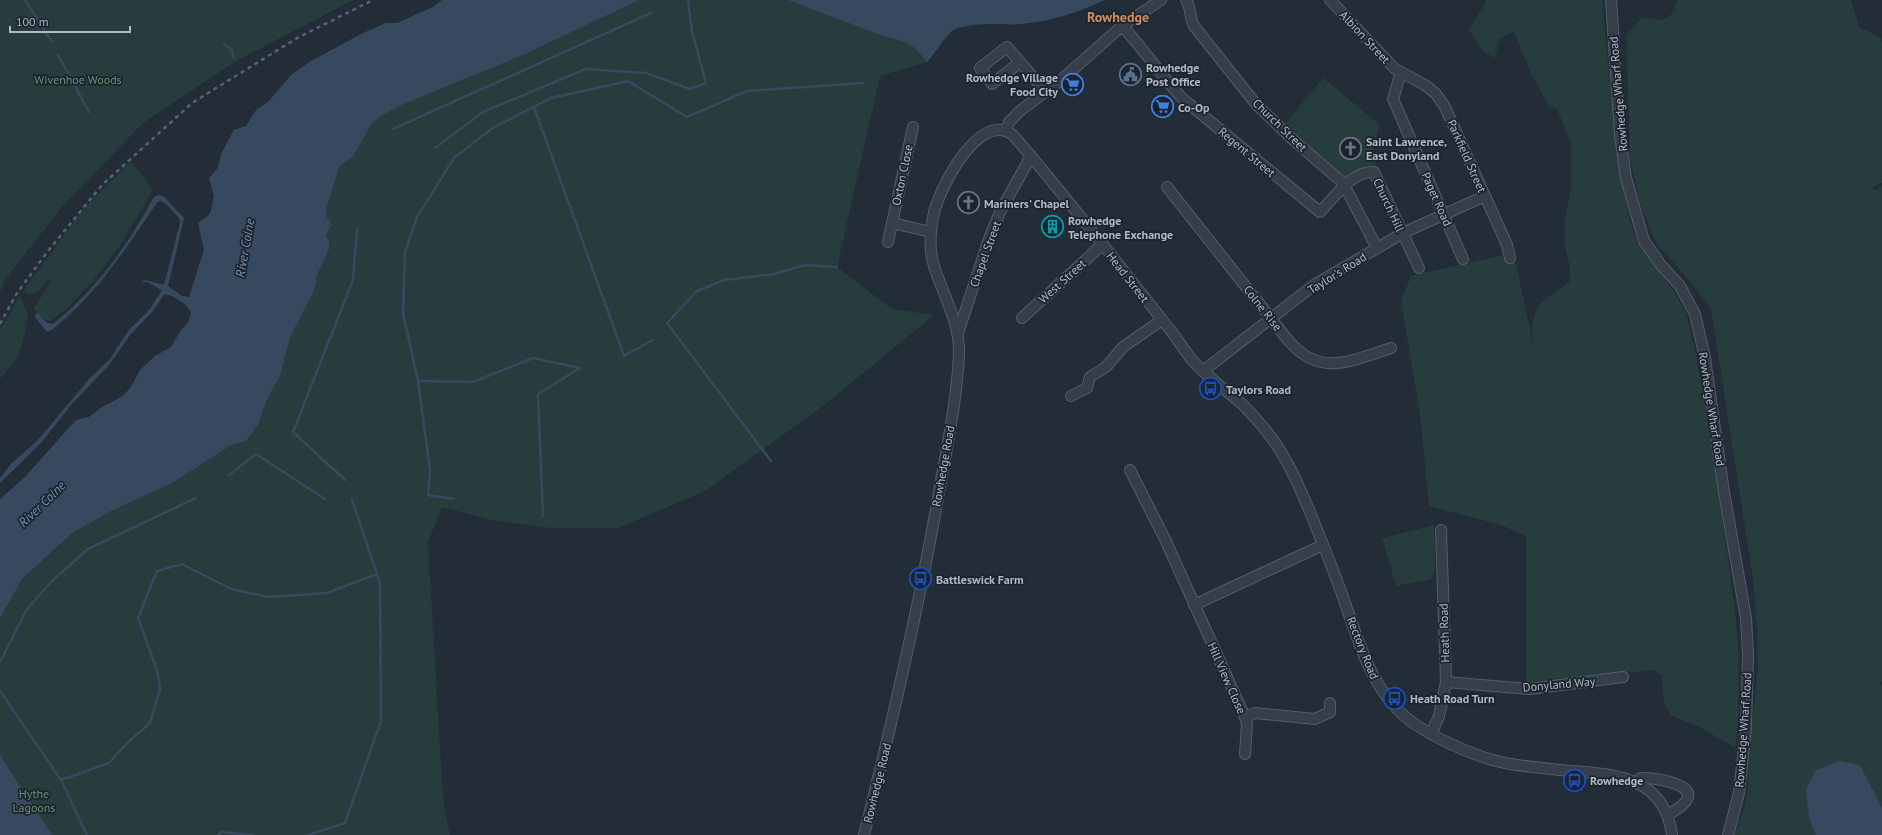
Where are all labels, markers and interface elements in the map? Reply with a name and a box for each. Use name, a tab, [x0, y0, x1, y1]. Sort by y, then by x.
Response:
street label: Albion Street	[1337, 7, 1393, 67]
scale bar	[10, 8, 130, 34]
district label: Rowhedge	[1087, 8, 1149, 26]
text: 100 m	[16, 14, 49, 29]
street label: Rowhedge Wharf Road	[1606, 36, 1630, 152]
place label: Rowhedge Post Office	[1146, 60, 1201, 89]
public building icon: Rowhedge Post Office	[1117, 61, 1143, 87]
place label: Rowhedge Village Food City	[966, 70, 1058, 99]
supermarket icon: Rowhedge Village Food City	[1060, 71, 1086, 97]
park label: Wivenhoe Woods	[34, 72, 122, 87]
supermarket icon: Co-Op	[1150, 94, 1176, 120]
street label: Church Street	[1250, 95, 1310, 155]
place label: Co-Op	[1178, 100, 1210, 115]
street label: Parkfield Street	[1444, 117, 1490, 195]
street label: Regent Street	[1216, 124, 1278, 180]
place label: Saint Lawrence, East Donyland	[1366, 134, 1447, 163]
church icon: Saint Lawrence, East Donyland	[1337, 135, 1363, 161]
street label: Oxton Close	[888, 143, 916, 207]
street label: Paget Road	[1418, 170, 1456, 228]
street label: Church Hill	[1370, 176, 1408, 235]
church icon: Mariners' Chapel	[956, 190, 982, 216]
place label: Mariners' Chapel	[984, 196, 1070, 211]
place label: Rowhedge Telephone Exchange	[1068, 213, 1173, 242]
building icon: Rowhedge Telephone Exchange	[1039, 214, 1065, 240]
water label: River Colne	[231, 217, 259, 279]
street label: Chapel Street	[966, 219, 1004, 289]
street label: Head Street	[1103, 249, 1153, 305]
street label: Taylor's Road	[1305, 249, 1369, 297]
street label: West Street	[1035, 256, 1089, 306]
street label: Colne Rise	[1241, 282, 1285, 334]
street label: Rowhedge Wharf Road	[1696, 351, 1728, 467]
bus stop icon: Taylors Road	[1198, 376, 1224, 402]
place label: Taylors Road	[1226, 382, 1291, 397]
street label: Rowhedge Road	[928, 424, 958, 508]
water label: River Colne	[15, 477, 69, 531]
bus stop icon: Battleswick Farm	[908, 566, 934, 592]
place label: Battleswick Farm	[936, 572, 1024, 587]
street label: Heath Road	[1435, 603, 1453, 663]
street label: Rectory Road	[1344, 615, 1382, 681]
street label: Hill View Close	[1205, 640, 1249, 716]
street label: Rowhedge Wharf Road	[1731, 672, 1755, 788]
street label: Donyland Way	[1522, 673, 1596, 695]
bus stop icon: Heath Road Turn	[1382, 685, 1408, 711]
place label: Heath Road Turn	[1410, 691, 1495, 706]
street label: Rowhedge Road	[860, 741, 894, 825]
bus stop icon: Rowhedge	[1562, 767, 1588, 793]
place label: Rowhedge	[1590, 773, 1643, 788]
park label: Hythe Lagoons	[13, 786, 55, 815]

